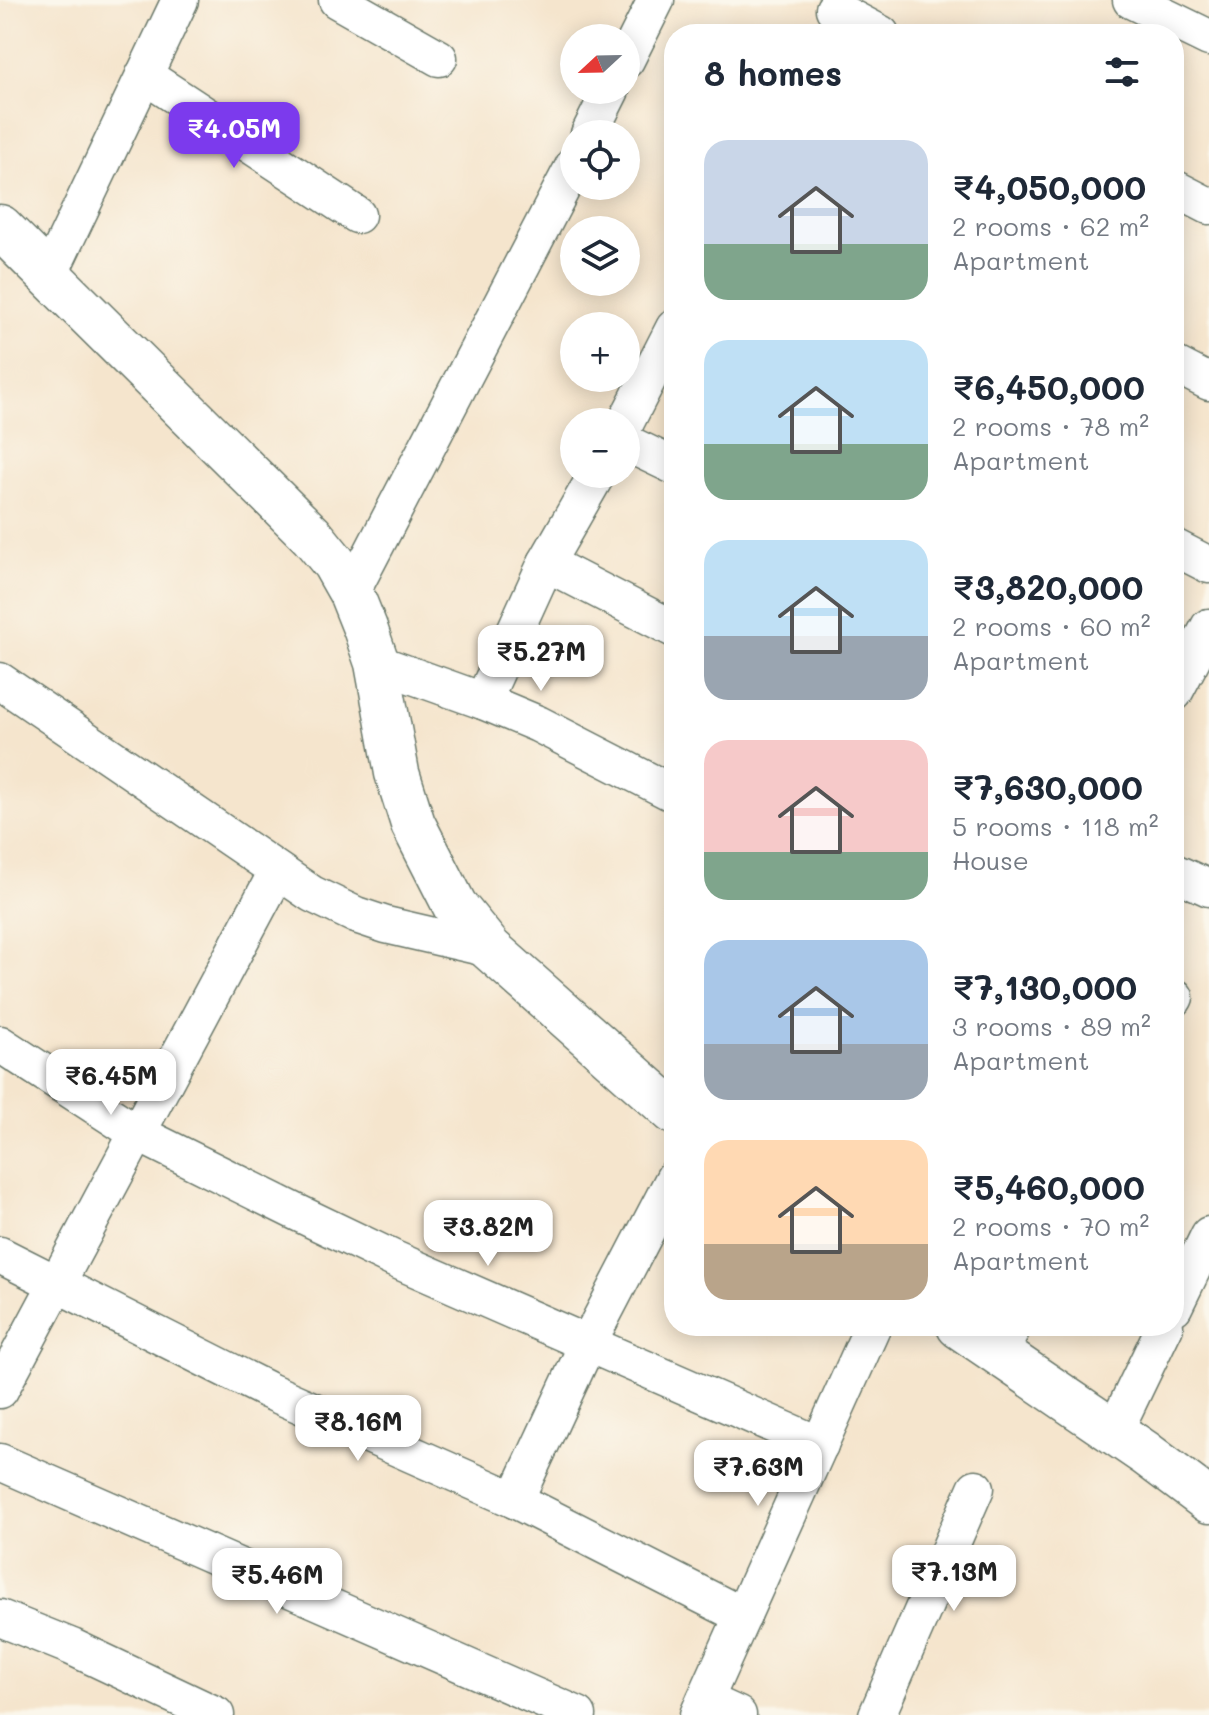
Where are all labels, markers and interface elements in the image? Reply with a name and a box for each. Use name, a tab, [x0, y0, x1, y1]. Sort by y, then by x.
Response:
north arrow	[560, 24, 640, 104]
map controls	[560, 24, 640, 488]
text: 8 homes	[704, 50, 842, 95]
icon: filters	[1100, 50, 1144, 94]
pin: ₹4.05M	[169, 102, 299, 170]
text: ₹4.05M	[187, 111, 281, 145]
button: locate	[560, 120, 640, 200]
text: ₹4,050,000	[952, 164, 1146, 209]
icon: home	[768, 172, 864, 268]
text: 2 rooms · 62 m²	[952, 209, 1149, 243]
button: layers	[560, 216, 640, 296]
text: Apartment	[952, 243, 1089, 277]
button: +	[560, 312, 640, 392]
text: ₹6,450,000	[952, 364, 1145, 409]
icon: home	[768, 372, 864, 468]
button: −	[560, 408, 640, 488]
text: 2 rooms · 78 m²	[952, 409, 1149, 443]
text: Apartment	[952, 443, 1089, 477]
text: ₹3,820,000	[952, 564, 1143, 609]
icon: home	[768, 572, 864, 668]
text: 2 rooms · 60 m²	[952, 609, 1151, 643]
pin: ₹5.27M	[476, 625, 606, 693]
text: ₹5.27M	[496, 634, 586, 668]
text: Apartment	[952, 643, 1089, 677]
text: ₹7,630,000	[952, 764, 1143, 809]
icon: home	[768, 772, 864, 868]
text: 5 rooms · 118 m²	[952, 809, 1159, 843]
text: House	[952, 843, 1029, 877]
text: ₹7,130,000	[952, 964, 1137, 1009]
icon: home	[768, 972, 864, 1068]
text: 3 rooms · 89 m²	[952, 1009, 1151, 1043]
text: Apartment	[952, 1043, 1089, 1077]
pin: ₹6.45M	[46, 1049, 176, 1117]
text: ₹6.45M	[64, 1058, 158, 1092]
text: ₹5,460,000	[952, 1164, 1145, 1209]
icon: home	[768, 1172, 864, 1268]
pin: ₹3.82M	[423, 1200, 553, 1268]
text: ₹3.82M	[442, 1209, 534, 1243]
text: 2 rooms · 70 m²	[952, 1209, 1149, 1243]
text: Apartment	[952, 1243, 1089, 1277]
pin: ₹8.16M	[293, 1395, 423, 1463]
text: ₹8.16M	[313, 1404, 403, 1438]
pin: ₹7.63M	[693, 1440, 823, 1508]
text: ₹7.63M	[712, 1449, 804, 1483]
pin: ₹7.13M	[889, 1545, 1019, 1613]
pin: ₹5.46M	[212, 1548, 342, 1616]
text: ₹7.13M	[910, 1554, 998, 1588]
text: ₹5.46M	[230, 1557, 324, 1591]

